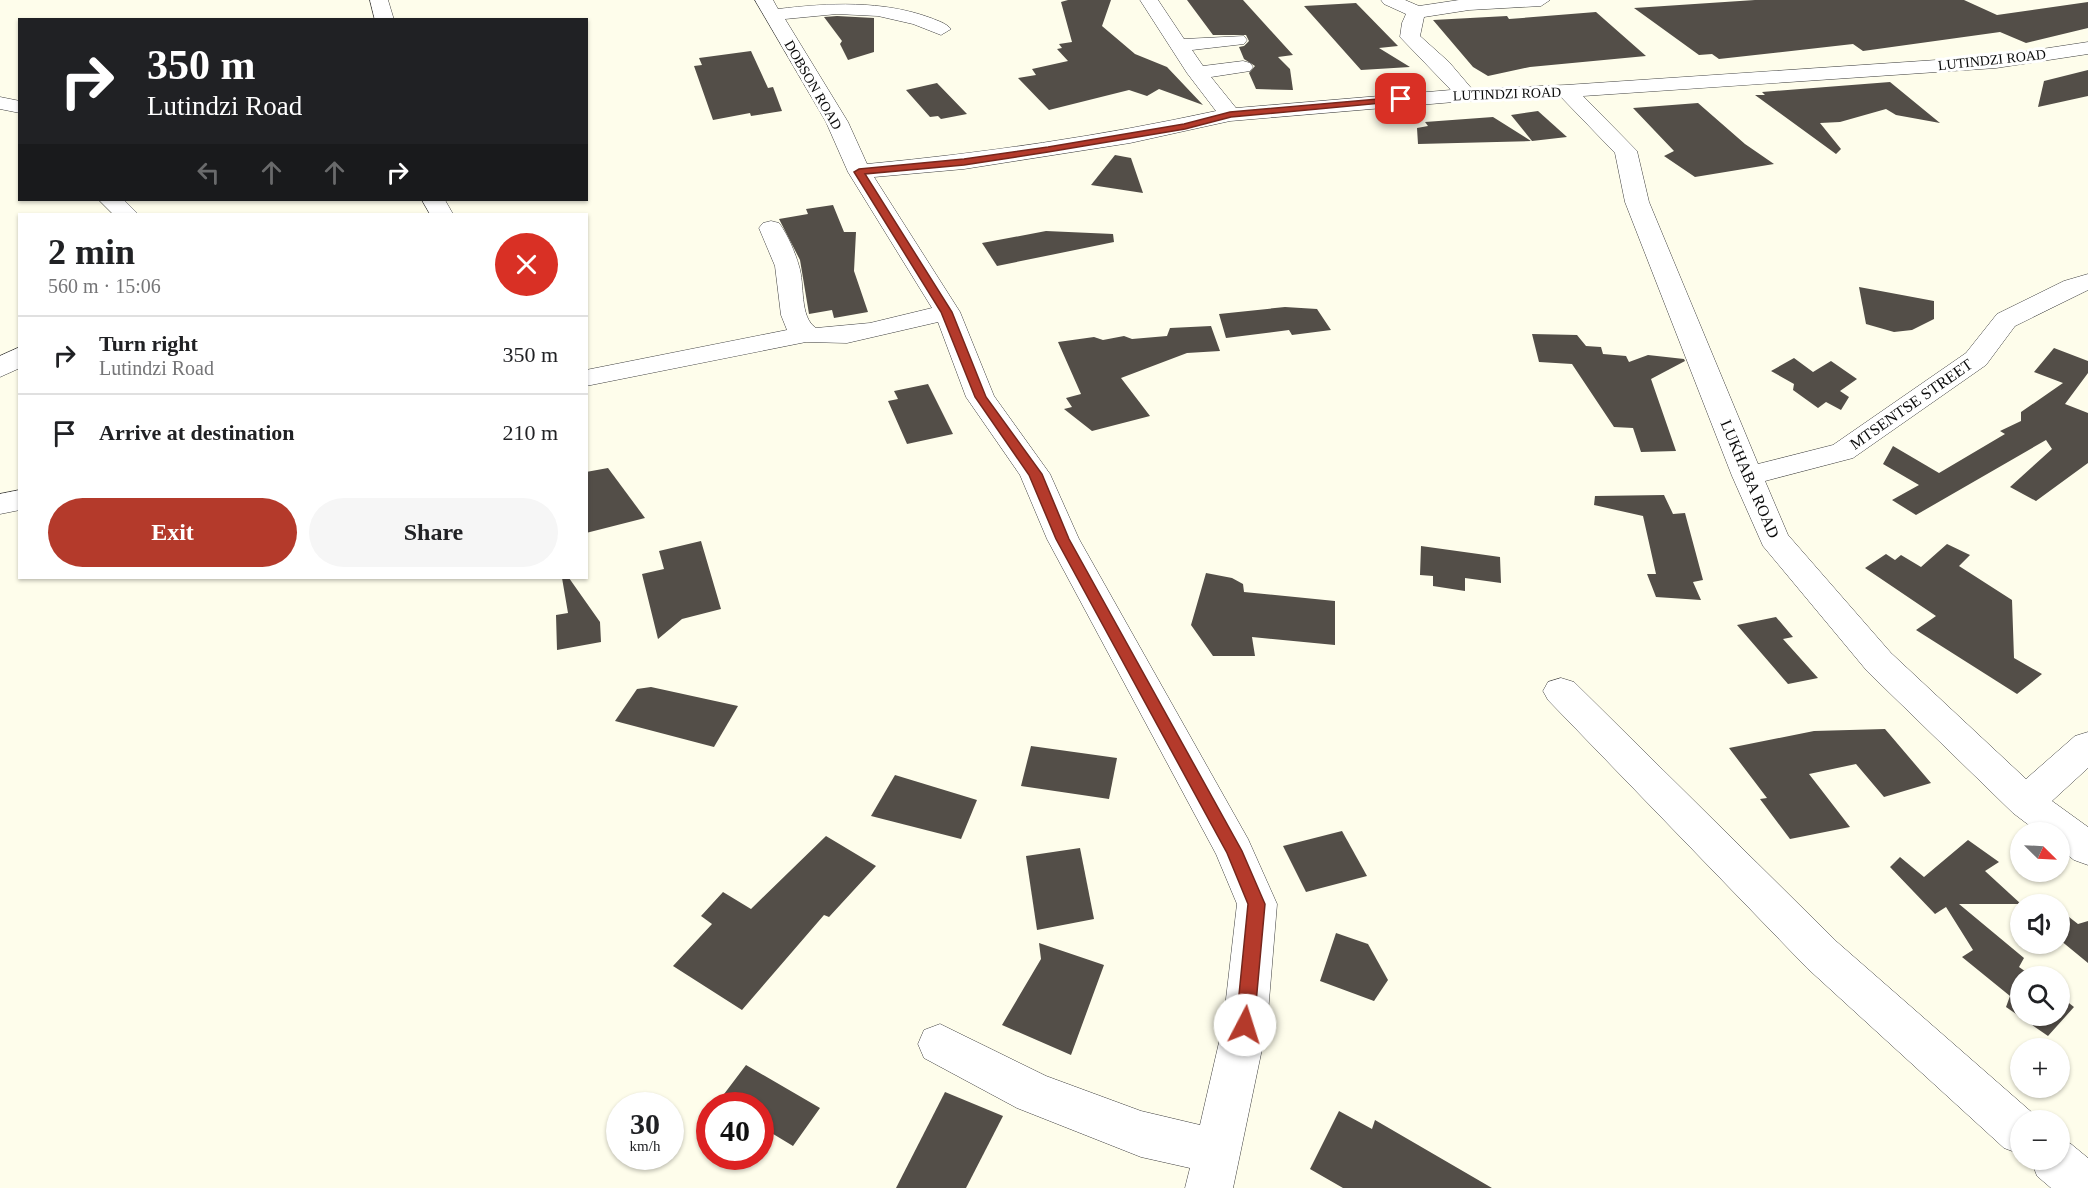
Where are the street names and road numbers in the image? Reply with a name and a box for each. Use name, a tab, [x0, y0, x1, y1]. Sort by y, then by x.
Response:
street label: DOBSON ROAD	[781, 38, 845, 132]
street label: LUTINDZI ROAD	[1937, 47, 2047, 73]
street label: LUTINDZI ROAD	[1453, 85, 1561, 103]
street label: MTSENTSE STREET	[1847, 355, 1976, 453]
street label: LUKHABA ROAD	[1717, 417, 1783, 541]

